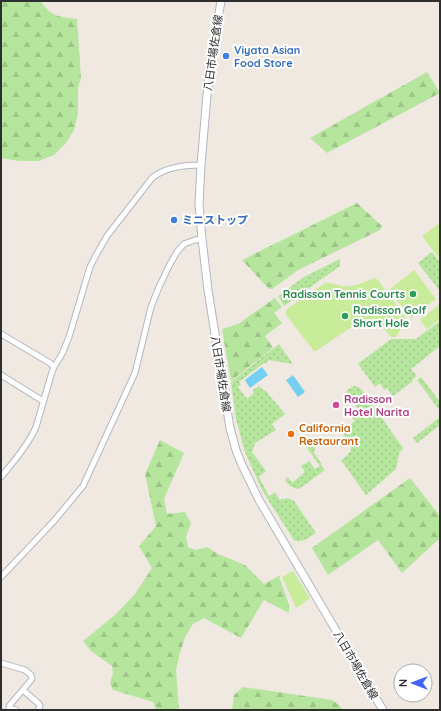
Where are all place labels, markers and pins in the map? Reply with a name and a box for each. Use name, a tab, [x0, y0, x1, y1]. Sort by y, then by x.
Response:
place label: Viyata Asian Food Store	[234, 43, 300, 70]
marker: Viyata Asian Food Store	[221, 51, 231, 61]
place label: ミニストップ	[182, 213, 248, 227]
marker: ミニストップ	[169, 215, 179, 225]
place label: Radisson Tennis Courts	[283, 287, 405, 301]
marker: Radisson Tennis Courts	[408, 289, 418, 299]
place label: Radisson Golf Short Hole	[353, 303, 427, 330]
marker: Radisson Golf Short Hole	[340, 311, 350, 321]
place label: Radisson Hotel Narita	[344, 392, 410, 419]
marker: Radisson Hotel Narita	[331, 400, 341, 410]
place label: California Restaurant	[299, 421, 359, 448]
marker: California Restaurant	[286, 429, 296, 439]

